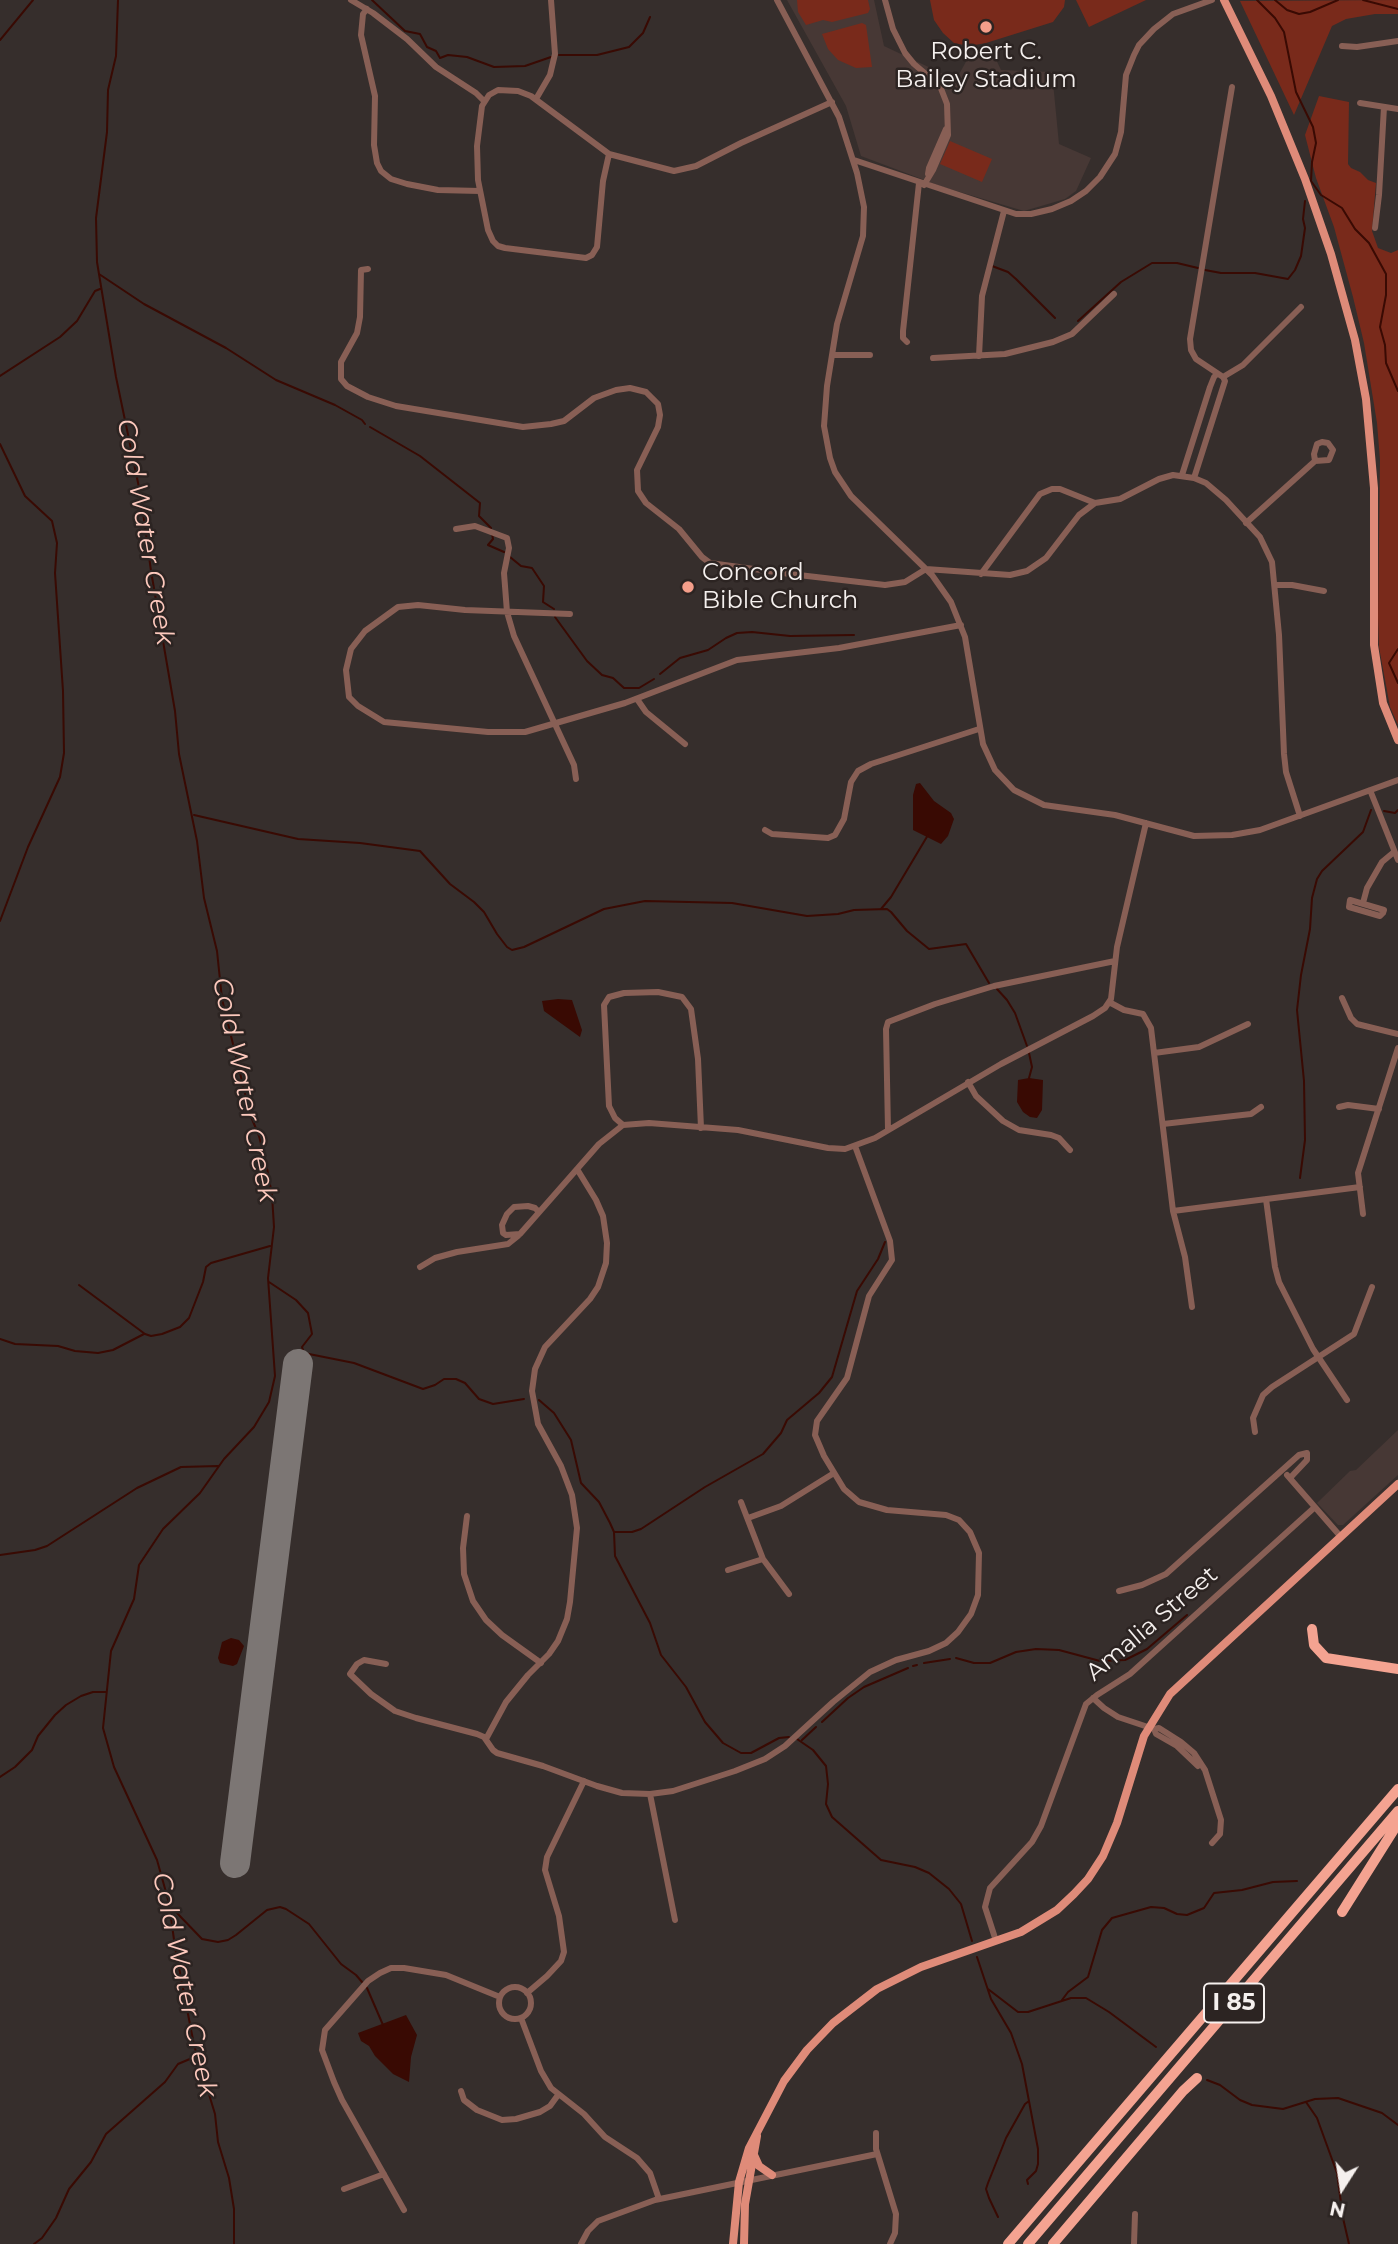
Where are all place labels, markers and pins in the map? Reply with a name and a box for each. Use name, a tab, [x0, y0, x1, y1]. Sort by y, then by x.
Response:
marker: Robert C. Bailey Stadium	[978, 19, 994, 35]
place label: Robert C. Bailey Stadium	[895, 38, 1077, 94]
place label: Concord Bible Church	[702, 559, 858, 615]
marker: Concord Bible Church	[680, 579, 696, 595]

